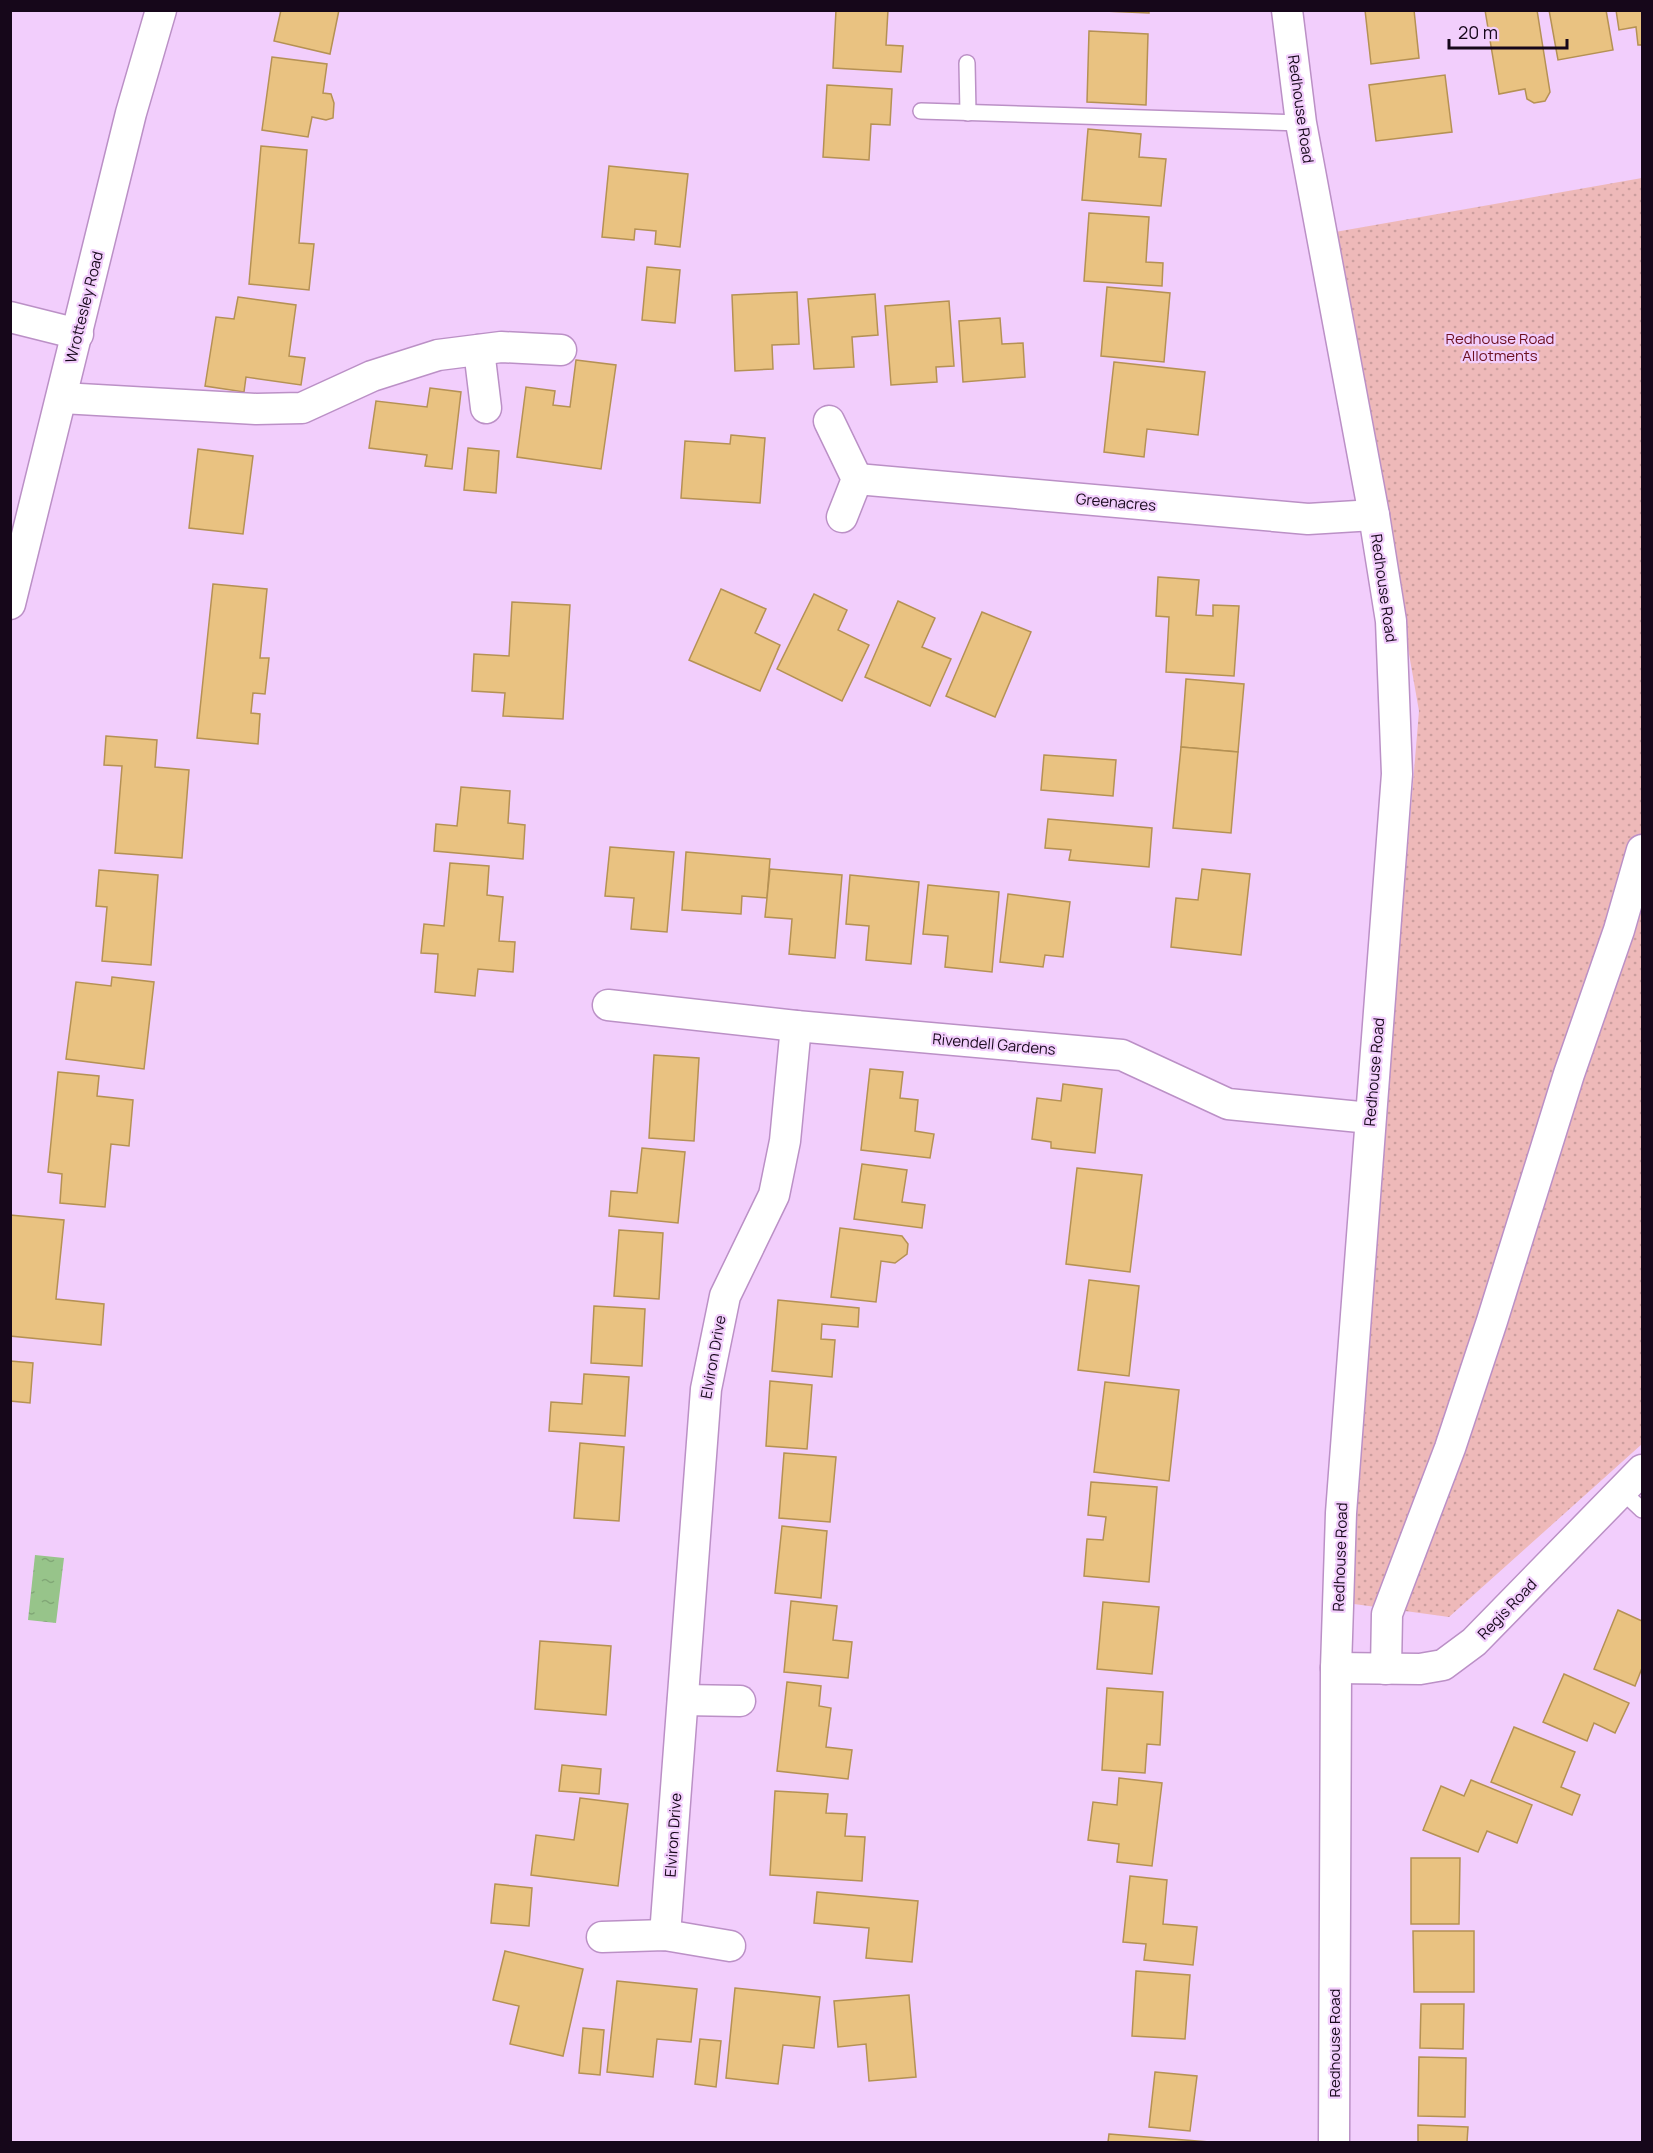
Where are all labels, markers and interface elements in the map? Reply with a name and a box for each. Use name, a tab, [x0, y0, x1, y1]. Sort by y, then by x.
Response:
scale bar	[1449, 12, 1568, 50]
text: 20 m	[1458, 20, 1498, 44]
street label: Redhouse Road	[1283, 54, 1319, 164]
street label: Wrottesley Road	[60, 249, 108, 365]
park label: Redhouse Road Allotments	[1446, 328, 1555, 366]
street label: Greenacres	[1075, 488, 1157, 516]
street label: Redhouse Road	[1366, 533, 1402, 643]
street label: Redhouse Road	[1359, 1017, 1389, 1127]
street label: Rivendell Gardens	[931, 1028, 1057, 1060]
street label: Elviron Drive	[695, 1313, 731, 1400]
street label: Redhouse Road	[1328, 1502, 1352, 1612]
street label: Regis Road	[1473, 1574, 1541, 1644]
street label: Elviron Drive	[660, 1792, 686, 1878]
street label: Redhouse Road	[1324, 1989, 1345, 2098]

